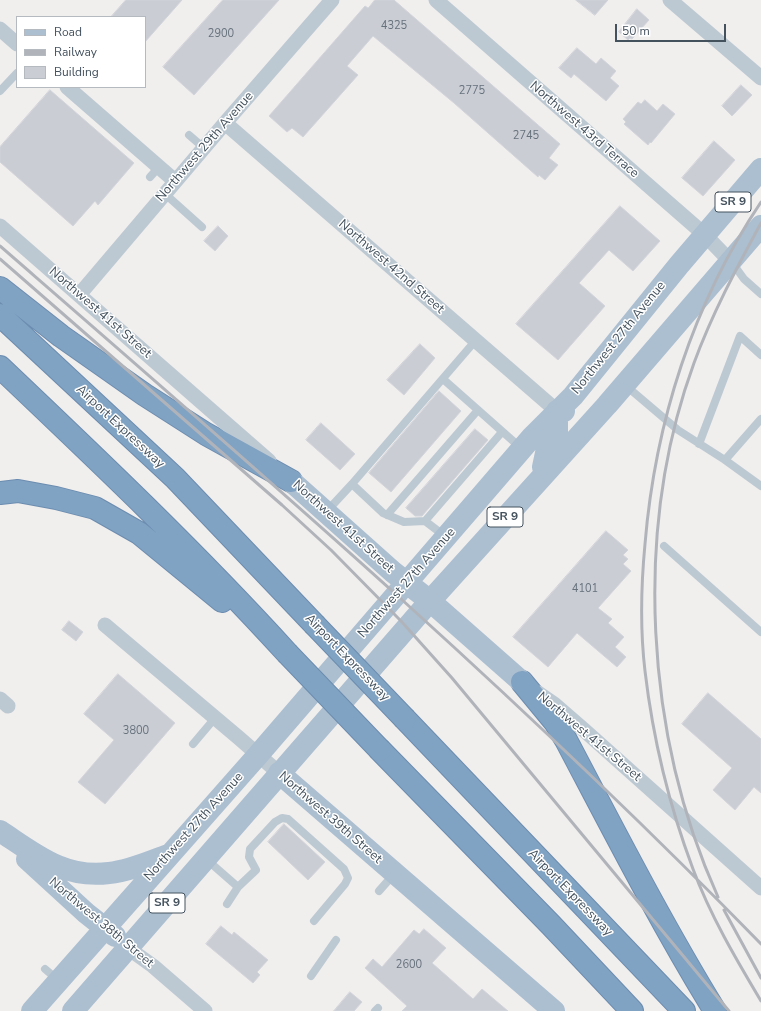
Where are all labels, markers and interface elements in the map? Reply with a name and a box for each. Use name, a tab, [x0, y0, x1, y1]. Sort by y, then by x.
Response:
legend	[16, 16, 146, 88]
scale bar	[617, 16, 728, 42]
house number: 4325	[381, 19, 407, 33]
text: 50 m	[622, 23, 650, 39]
text: Road	[54, 24, 82, 40]
house number: 2900	[208, 27, 234, 41]
text: Railway	[54, 44, 97, 60]
text: Building	[54, 64, 99, 80]
street label: Northwest 43rd Terrace	[526, 78, 642, 182]
house number: 2775	[459, 84, 485, 98]
street label: Northwest 29th Avenue	[153, 89, 257, 205]
house number: 2745	[513, 129, 539, 143]
road number: SR 9	[715, 192, 751, 212]
street label: Northwest 42nd Street	[335, 217, 447, 317]
street label: Northwest 41st Street	[46, 264, 154, 362]
street label: Northwest 27th Avenue	[569, 278, 669, 398]
street label: Airport Expressway	[73, 382, 167, 472]
street label: Northwest 41st Street	[289, 477, 397, 577]
road number: SR 9	[487, 507, 523, 527]
street label: Northwest 27th Avenue	[355, 525, 459, 641]
house number: 4101	[572, 582, 598, 596]
street label: Airport Expressway	[301, 611, 393, 705]
street label: Northwest 41st Street	[534, 689, 644, 785]
house number: 3800	[123, 724, 149, 738]
street label: Northwest 39th Street	[275, 769, 385, 867]
street label: Northwest 27th Avenue	[141, 770, 247, 884]
street label: Airport Expressway	[524, 846, 616, 940]
street label: Northwest 38th Street	[45, 875, 157, 971]
road number: SR 9	[149, 893, 185, 913]
house number: 2600	[396, 958, 422, 972]

